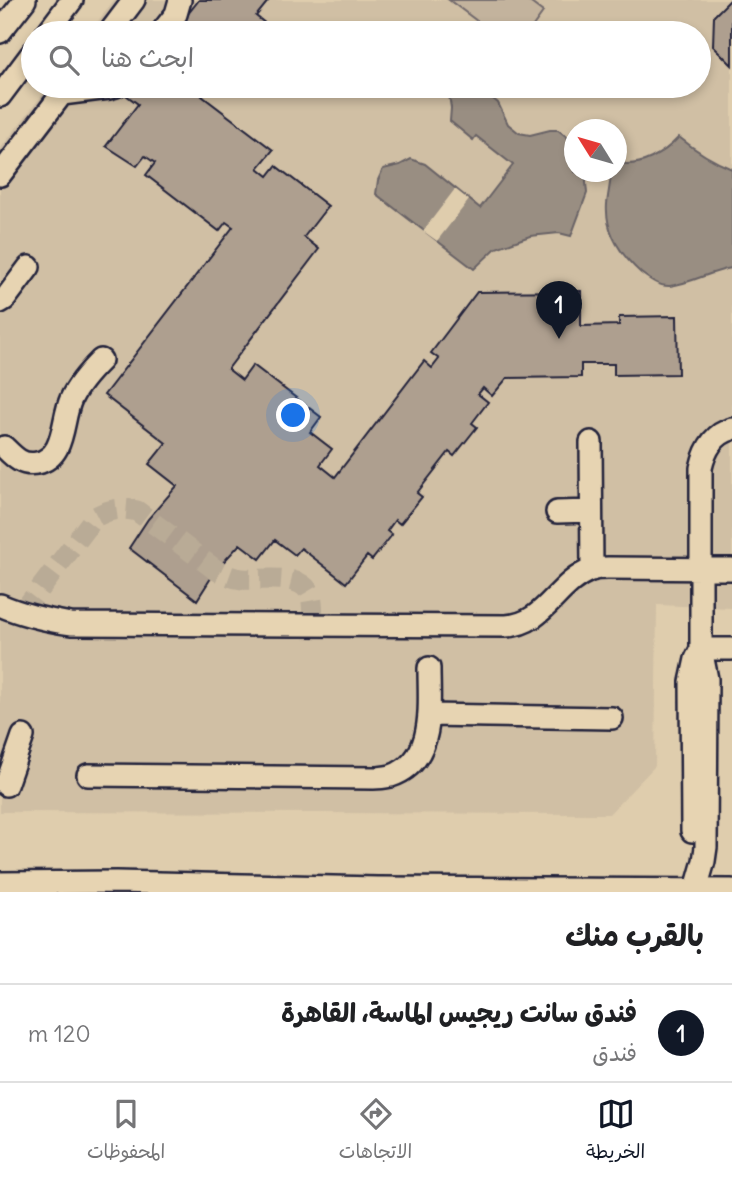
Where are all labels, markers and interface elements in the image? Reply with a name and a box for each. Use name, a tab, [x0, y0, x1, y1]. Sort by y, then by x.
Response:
search box	[21, 21, 711, 98]
icon: search	[45, 41, 83, 79]
text: ابحث هنا	[101, 41, 194, 74]
north arrow	[564, 119, 627, 182]
pin: 1	[536, 281, 582, 339]
your location	[276, 398, 310, 432]
text: بالقرب منك	[565, 916, 704, 954]
text: فندق سانت ريجيس الماسة، القاهرة	[281, 996, 637, 1029]
text: 120 m	[28, 1019, 91, 1048]
text: 1	[676, 1019, 686, 1048]
text: فندق	[592, 1038, 637, 1067]
tab: المحفوظات	[87, 1095, 165, 1168]
tab: الاتجاهات	[339, 1095, 412, 1168]
tab: الخريطة	[586, 1095, 645, 1168]

